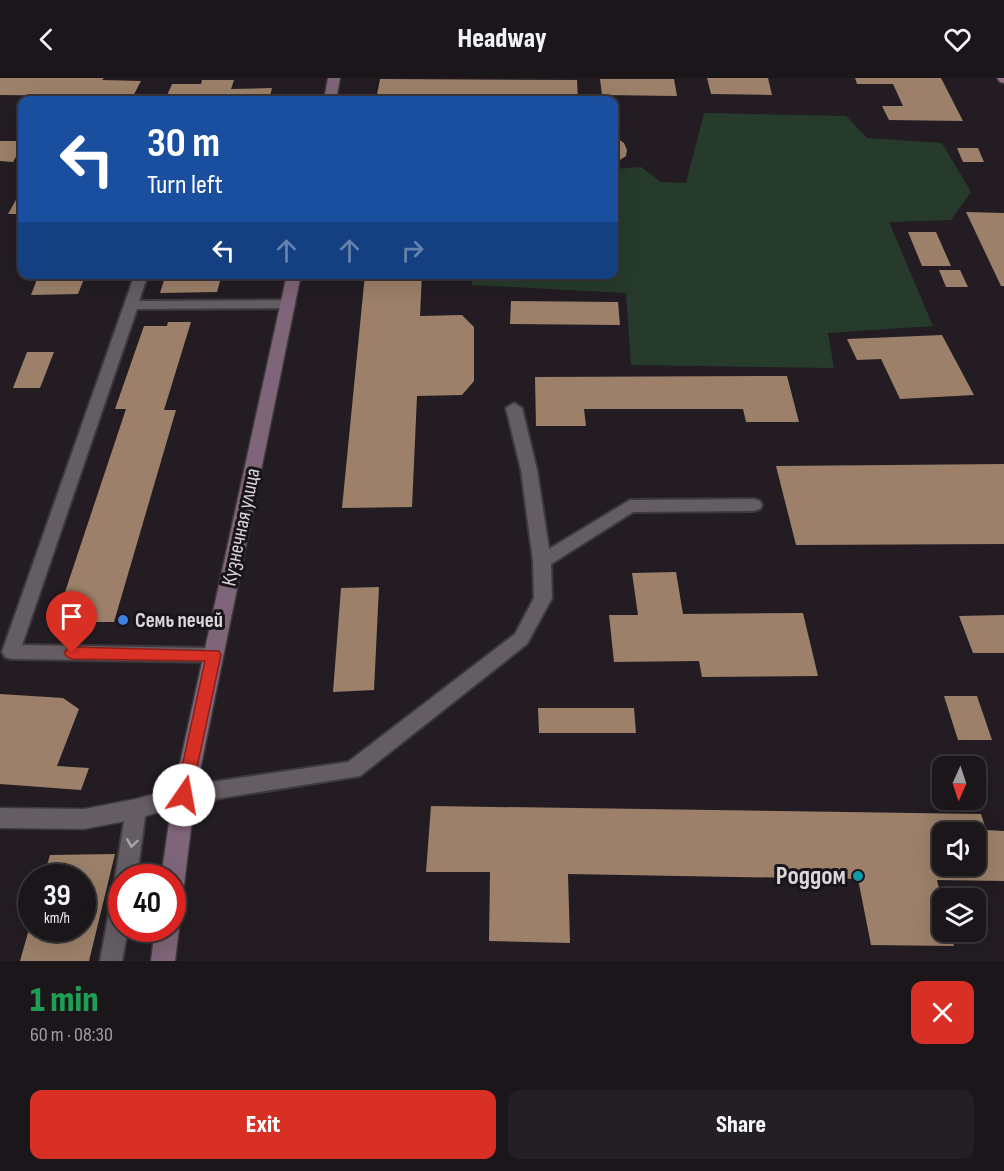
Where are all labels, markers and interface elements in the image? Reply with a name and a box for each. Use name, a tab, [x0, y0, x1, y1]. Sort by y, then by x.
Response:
icon: back	[30, 23, 63, 56]
text: Headway	[457, 23, 547, 55]
icon: heart	[941, 23, 974, 56]
text: 30 m	[147, 118, 220, 169]
icon: left	[48, 120, 126, 198]
text: Turn left	[147, 169, 223, 201]
icon: left	[207, 234, 240, 267]
icon: ahead	[270, 234, 303, 267]
icon: ahead	[333, 234, 366, 267]
icon: right	[396, 234, 429, 267]
street label: Кузнечная улица	[216, 466, 266, 588]
pin	[46, 591, 97, 653]
icon: arrive	[55, 600, 88, 633]
place label: Семь печей	[135, 608, 223, 633]
marker: Семь печей	[116, 613, 130, 627]
north arrow	[932, 756, 986, 810]
map controls	[932, 756, 986, 942]
position arrow	[152, 763, 216, 827]
button: sound	[932, 822, 986, 876]
one-way arrow	[126, 839, 138, 848]
place label: Роддом	[776, 861, 846, 892]
speed limit sign: 40	[108, 864, 186, 942]
marker: Роддом	[851, 869, 865, 883]
text: 39	[43, 878, 71, 914]
button: layers	[932, 888, 986, 942]
text: km/h	[44, 909, 70, 928]
text: 1 min	[30, 979, 98, 1022]
button: close	[911, 981, 974, 1044]
text: 60 m · 08:30	[30, 1023, 113, 1047]
button: Exit	[30, 1090, 496, 1159]
button: Share	[508, 1090, 974, 1159]

